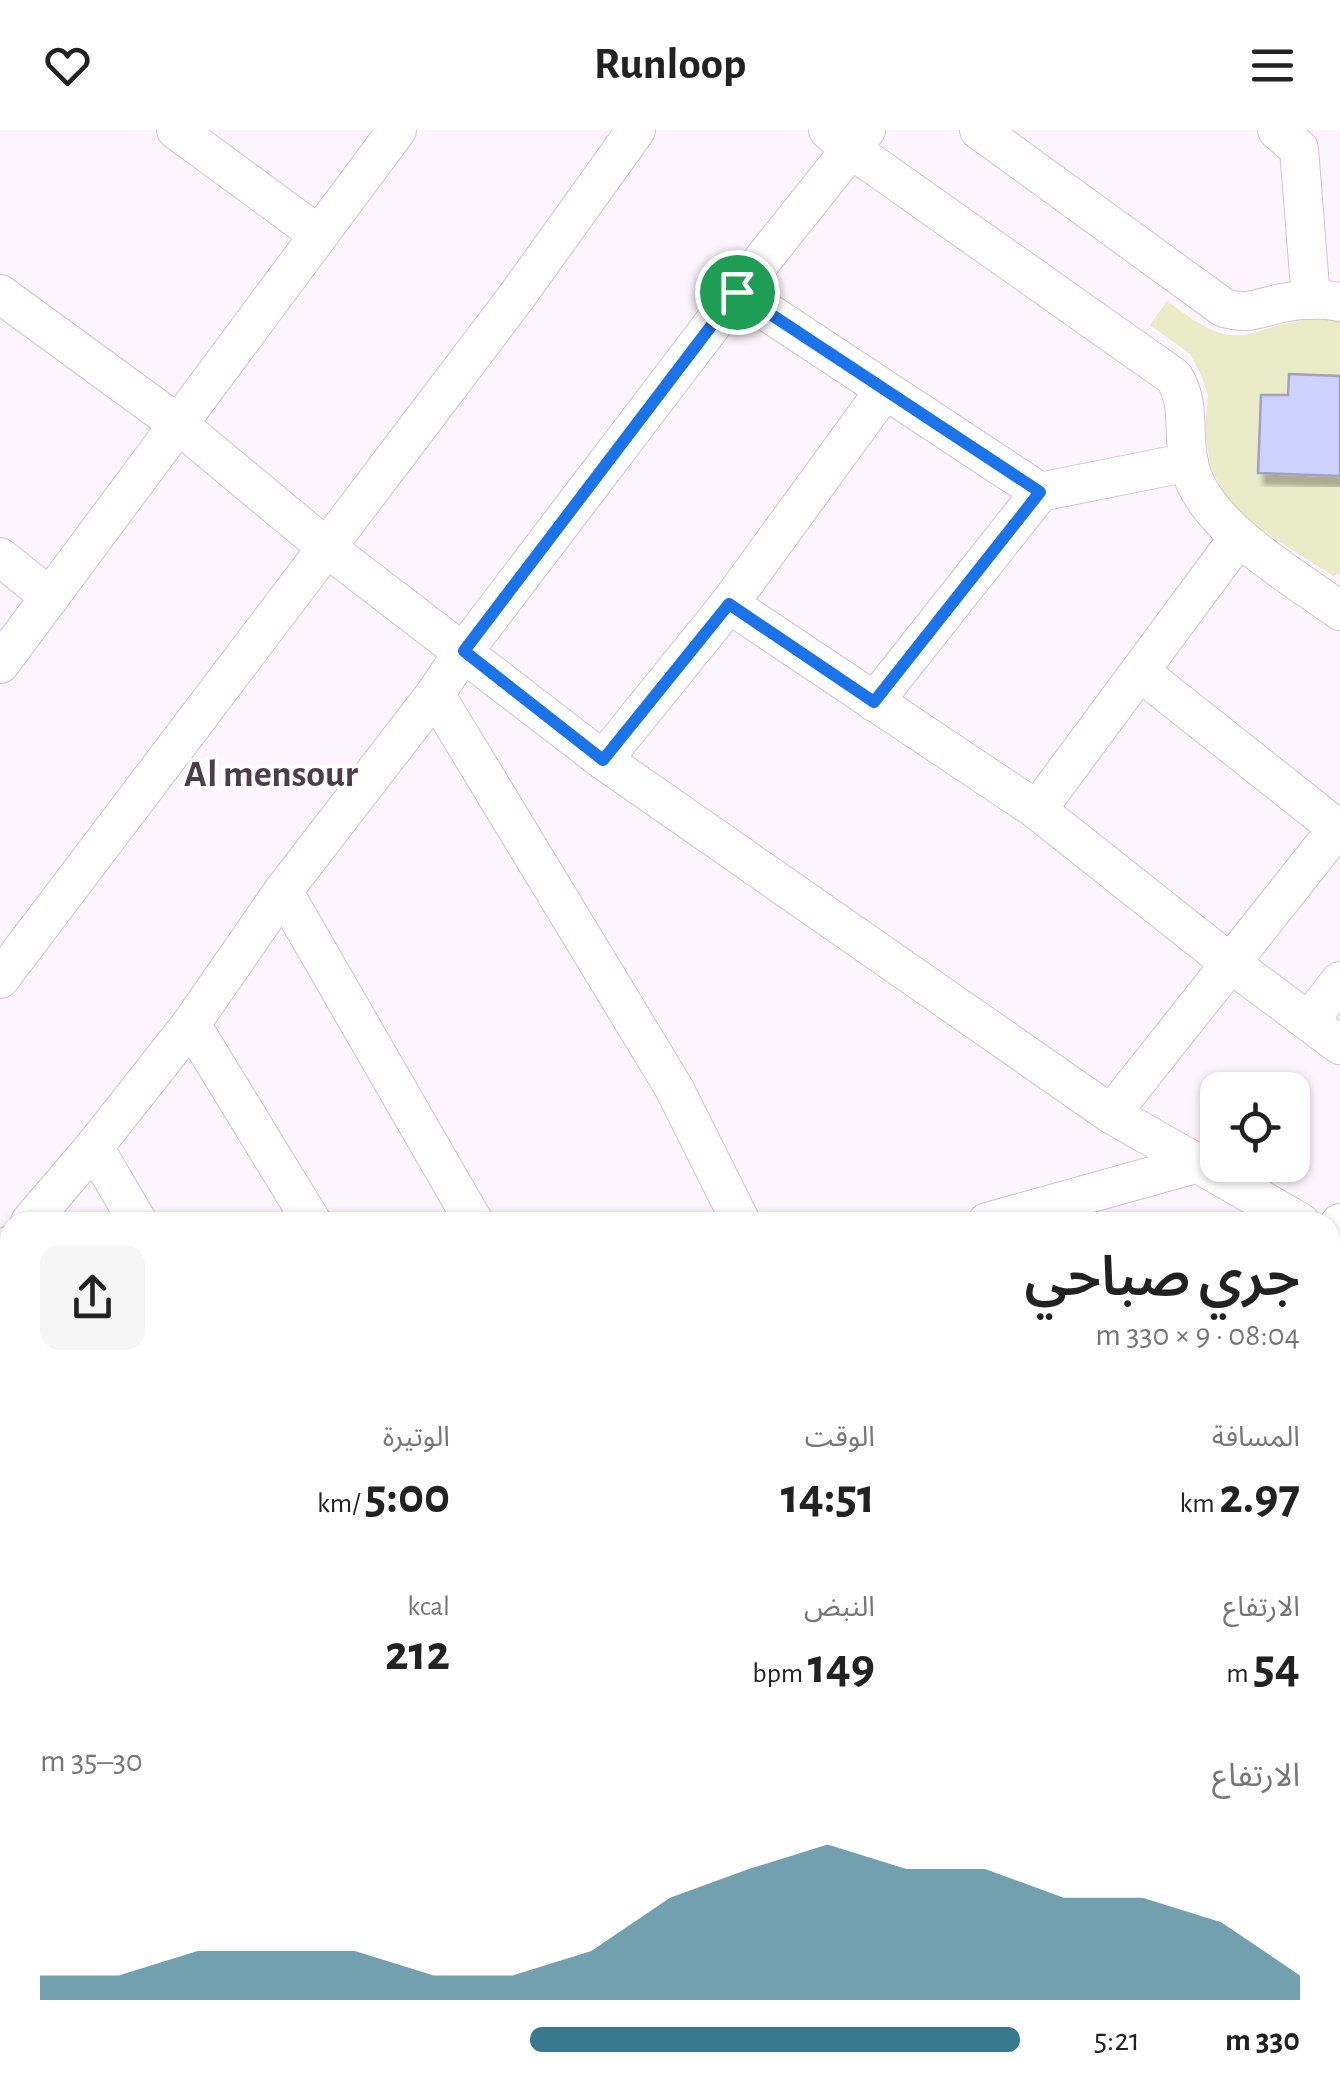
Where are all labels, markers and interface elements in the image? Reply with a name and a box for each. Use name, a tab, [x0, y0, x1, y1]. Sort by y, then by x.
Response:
icon: heart	[40, 38, 95, 93]
icon: menu	[1245, 38, 1300, 93]
text: Runloop	[594, 42, 746, 87]
pin	[695, 250, 780, 335]
icon: arrive	[710, 265, 765, 320]
district label: Al mensour	[184, 756, 359, 794]
map controls	[1200, 1072, 1310, 1182]
button: locate	[1200, 1072, 1310, 1182]
button: share	[40, 1245, 145, 1350]
text: جري صباحي	[1025, 1251, 1300, 1306]
text: 08:04 · 9 × 330 m	[1095, 1319, 1300, 1351]
text: الوتيرة	[383, 1424, 450, 1452]
text: الوقت	[805, 1424, 875, 1452]
text: المسافة	[1212, 1424, 1300, 1452]
text: 5:00	[365, 1472, 450, 1522]
text: 14:51	[781, 1472, 875, 1522]
text: 2.97	[1219, 1472, 1300, 1522]
text: /km	[317, 1490, 365, 1518]
text: km	[1179, 1490, 1219, 1518]
text: kcal	[407, 1593, 450, 1621]
text: النبض	[804, 1594, 875, 1622]
text: الارتفاع	[1223, 1594, 1300, 1622]
text: 212	[385, 1629, 450, 1679]
text: 149	[808, 1642, 875, 1692]
text: 54	[1253, 1642, 1300, 1692]
text: bpm	[752, 1660, 808, 1688]
text: m	[1226, 1660, 1253, 1688]
text: 30–35 m	[40, 1745, 143, 1777]
text: الارتفاع	[1212, 1760, 1300, 1792]
text: 5:21	[1094, 2024, 1140, 2056]
text: 330 m	[1225, 2024, 1300, 2056]

